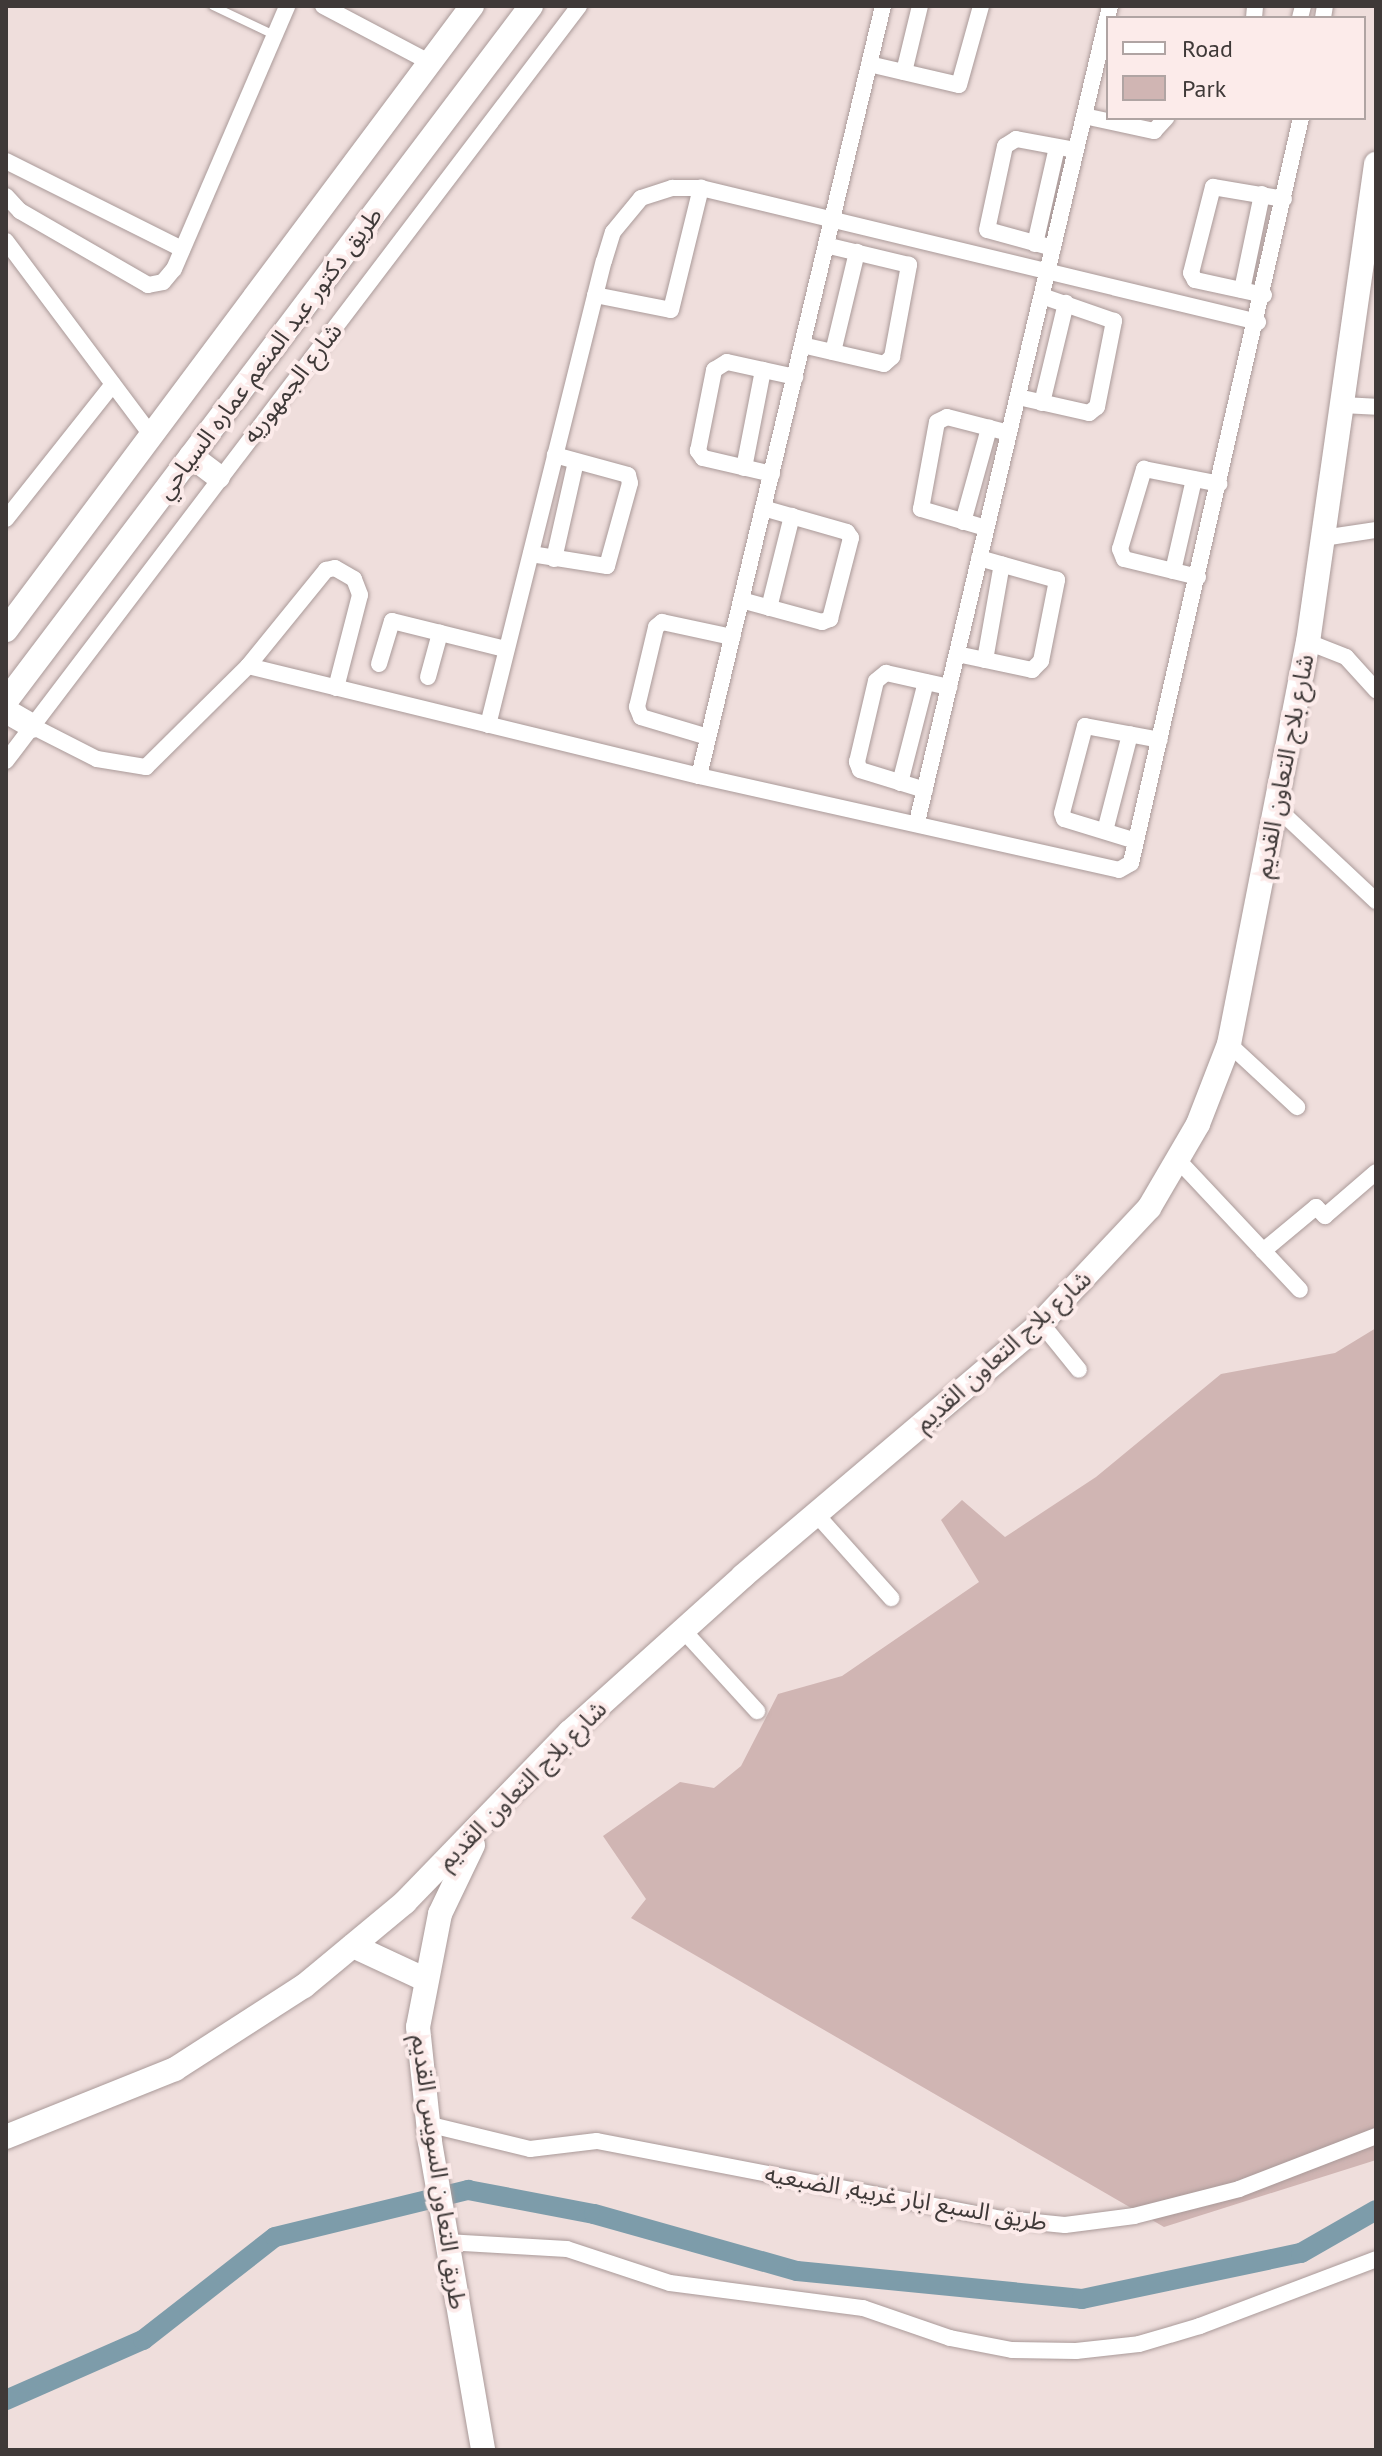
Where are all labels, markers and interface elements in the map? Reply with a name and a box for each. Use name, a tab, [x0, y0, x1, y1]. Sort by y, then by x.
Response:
legend	[1106, 16, 1366, 120]
text: Road	[1182, 33, 1233, 64]
text: Park	[1182, 73, 1226, 104]
street label: طريق دكتور عبد المنعم عماره السياحي	[150, 201, 388, 505]
street label: شارع الجمهوريه	[236, 317, 348, 449]
street label: شارع بلاج التعاون القديم	[1248, 652, 1320, 880]
street label: شارع بلاج التعاون القديم	[909, 1264, 1097, 1438]
street label: شارع بلاج التعاون القديم	[432, 1695, 612, 1875]
street label: طريق التعاون السويس القديم	[405, 2033, 473, 2311]
street label: طريق السبع ابار غربيه, الضبعيه	[762, 2159, 1050, 2237]

